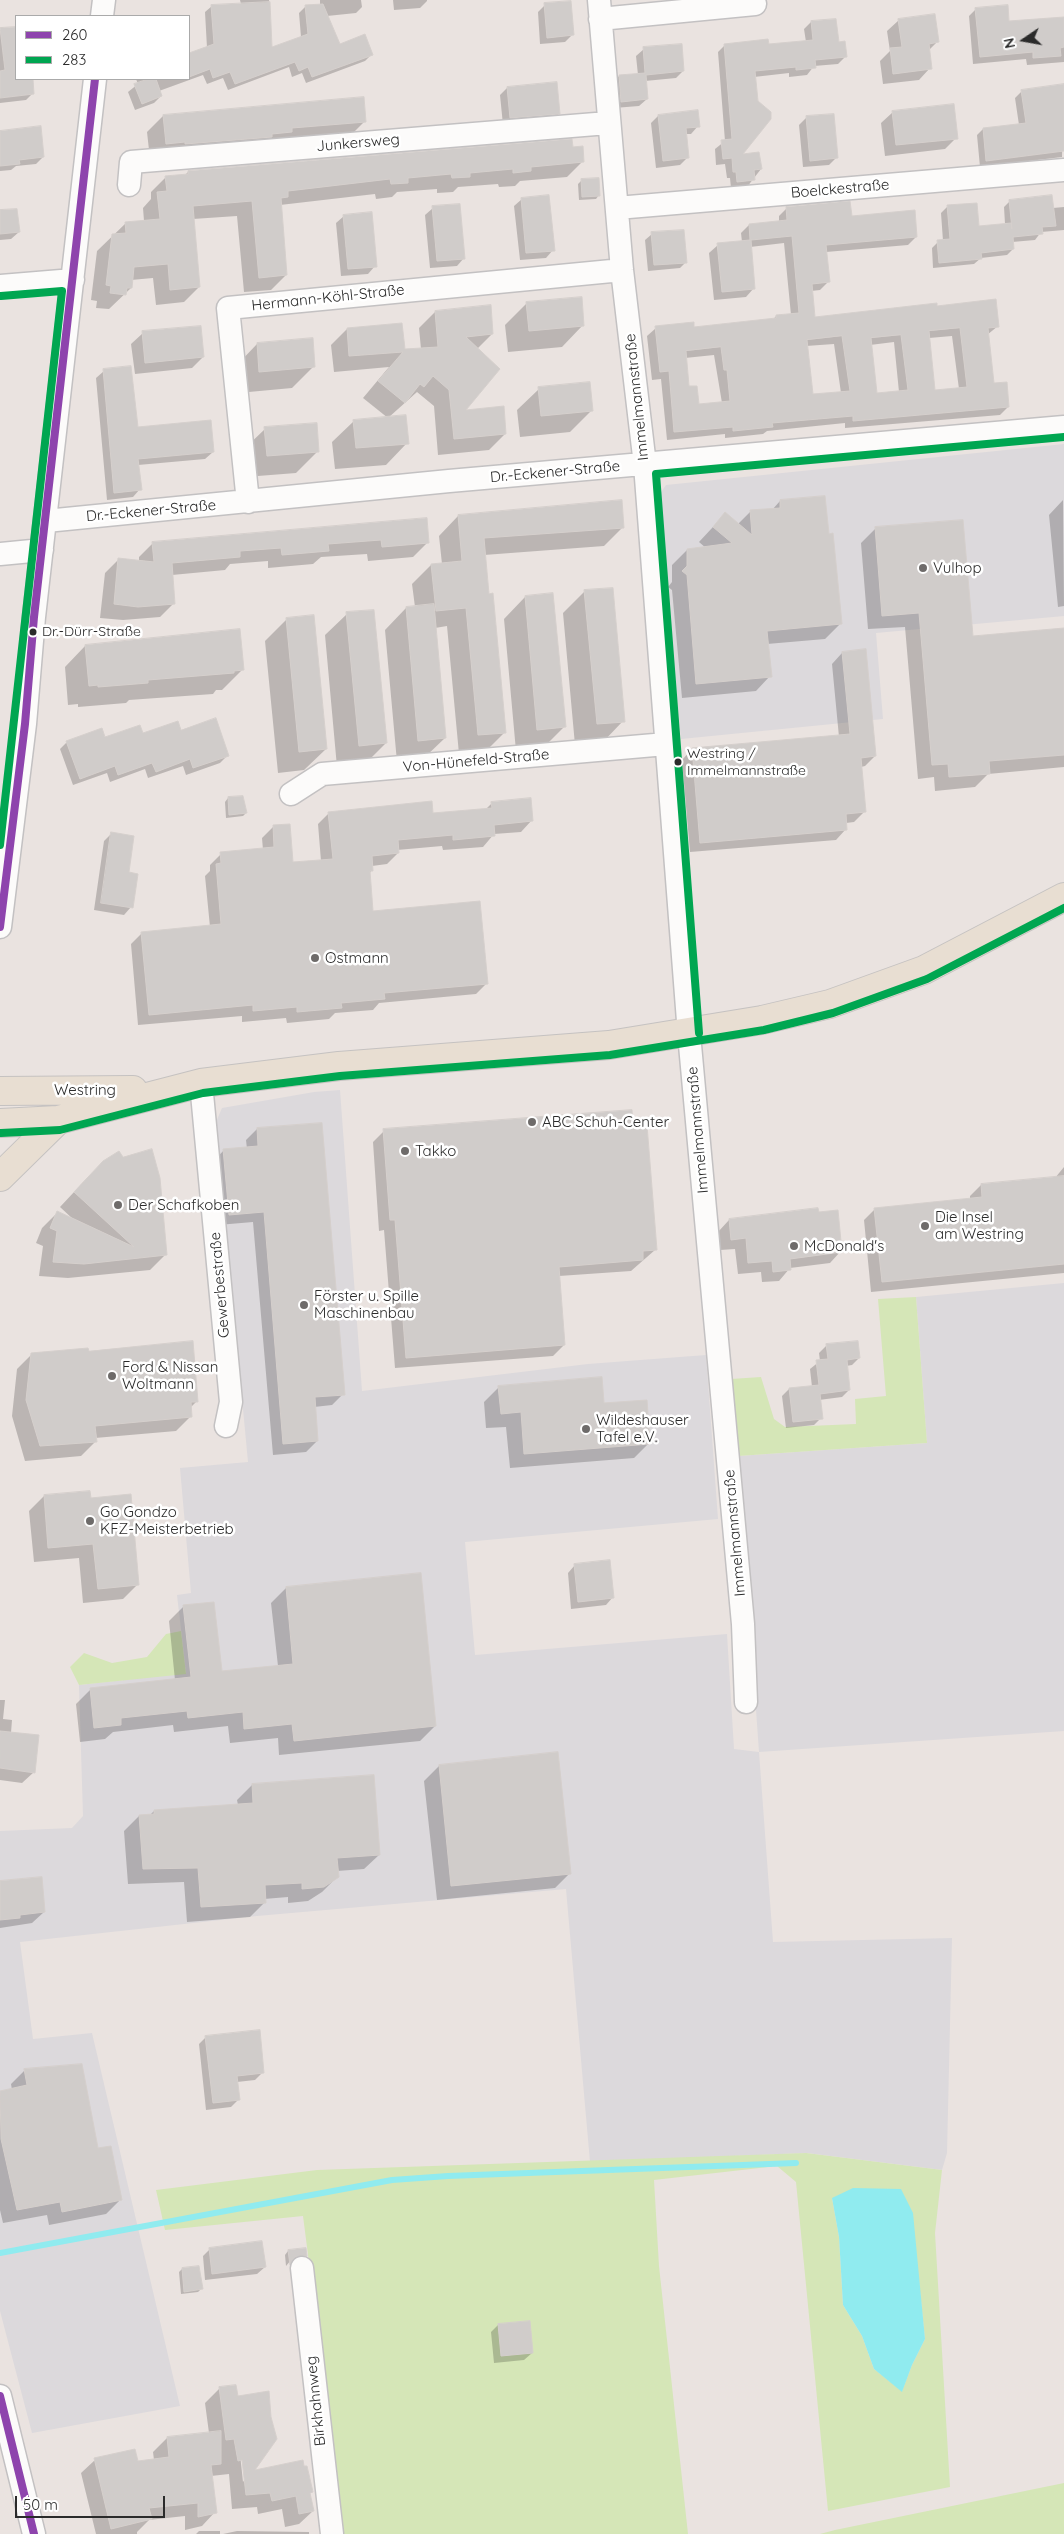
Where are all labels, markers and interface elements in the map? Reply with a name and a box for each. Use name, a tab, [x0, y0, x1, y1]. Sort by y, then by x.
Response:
legend	[15, 15, 190, 80]
north arrow	[999, 15, 1049, 65]
text: 260	[62, 25, 87, 44]
text: N	[999, 36, 1019, 50]
text: 283	[62, 50, 86, 69]
street label: Junkersweg	[315, 130, 401, 156]
street label: Boelckestraße	[790, 176, 890, 202]
street label: Hermann-Köhl-Straße	[251, 281, 405, 315]
street label: Immelmannstraße	[621, 333, 653, 461]
street label: Dr.-Eckener-Straße	[489, 457, 621, 487]
street label: Dr.-Eckener-Straße	[85, 496, 217, 526]
place label: Vulhop	[933, 559, 981, 577]
marker: Vulhop	[917, 562, 929, 574]
place label: Dr.-Dürr-Straße	[42, 624, 141, 640]
marker: Dr.-Dürr-Straße	[28, 627, 38, 637]
street label: Von-Hünefeld-Straße	[402, 746, 550, 776]
place label: Westring / Immelmannstraße	[687, 746, 806, 779]
marker: Westring / Immelmannstraße	[673, 757, 683, 767]
place label: Ostmann	[325, 949, 389, 967]
marker: Ostmann	[309, 952, 321, 964]
street label: Immelmannstraße	[683, 1066, 713, 1194]
street label: Westring	[54, 1081, 116, 1099]
place label: ABC Schuh-Center	[542, 1113, 669, 1131]
marker: ABC Schuh-Center	[526, 1116, 538, 1128]
place label: Takko	[415, 1142, 456, 1160]
marker: Takko	[399, 1145, 411, 1157]
place label: Der Schafkoben	[128, 1196, 239, 1214]
marker: Der Schafkoben	[112, 1199, 124, 1211]
place label: Die Insel am Westring	[935, 1208, 1024, 1243]
marker: Die Insel am Westring	[919, 1220, 931, 1232]
street label: Gewerbestraße	[206, 1231, 234, 1339]
place label: McDonald's	[804, 1237, 884, 1255]
marker: McDonald's	[788, 1240, 800, 1252]
place label: Förster u. Spille Maschinenbau	[314, 1287, 419, 1322]
marker: Förster u. Spille Maschinenbau	[298, 1299, 310, 1311]
place label: Ford & Nissan Woltmann	[122, 1358, 218, 1393]
marker: Ford & Nissan Woltmann	[106, 1370, 118, 1382]
place label: Wildeshauser Tafel e.V.	[596, 1411, 689, 1446]
marker: Wildeshauser Tafel e.V.	[580, 1423, 592, 1435]
street label: Immelmannstraße	[720, 1469, 750, 1597]
place label: Go Gondzo KFZ-Meisterbetrieb	[100, 1503, 234, 1538]
marker: Go Gondzo KFZ-Meisterbetrieb	[84, 1515, 96, 1527]
street label: Birkhahnweg	[302, 2355, 330, 2447]
scale bar	[18, 2486, 168, 2518]
text: 50 m	[23, 2495, 58, 2514]

